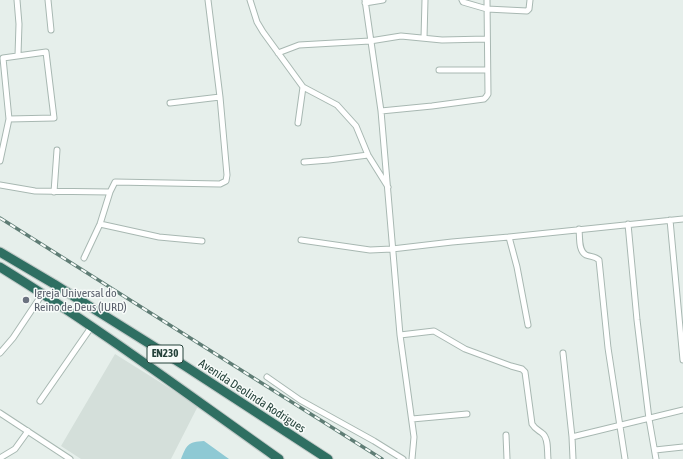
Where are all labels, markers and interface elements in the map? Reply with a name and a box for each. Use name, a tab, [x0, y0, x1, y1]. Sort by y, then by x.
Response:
place label: Igreja Universal do Reino de Deus (IURD)	[34, 286, 127, 314]
marker: Igreja Universal do Reino de Deus (IURD)	[21, 295, 31, 305]
road number: EN230	[147, 345, 183, 363]
street label: Avenida Deolinda Rodrigues	[196, 356, 308, 436]

